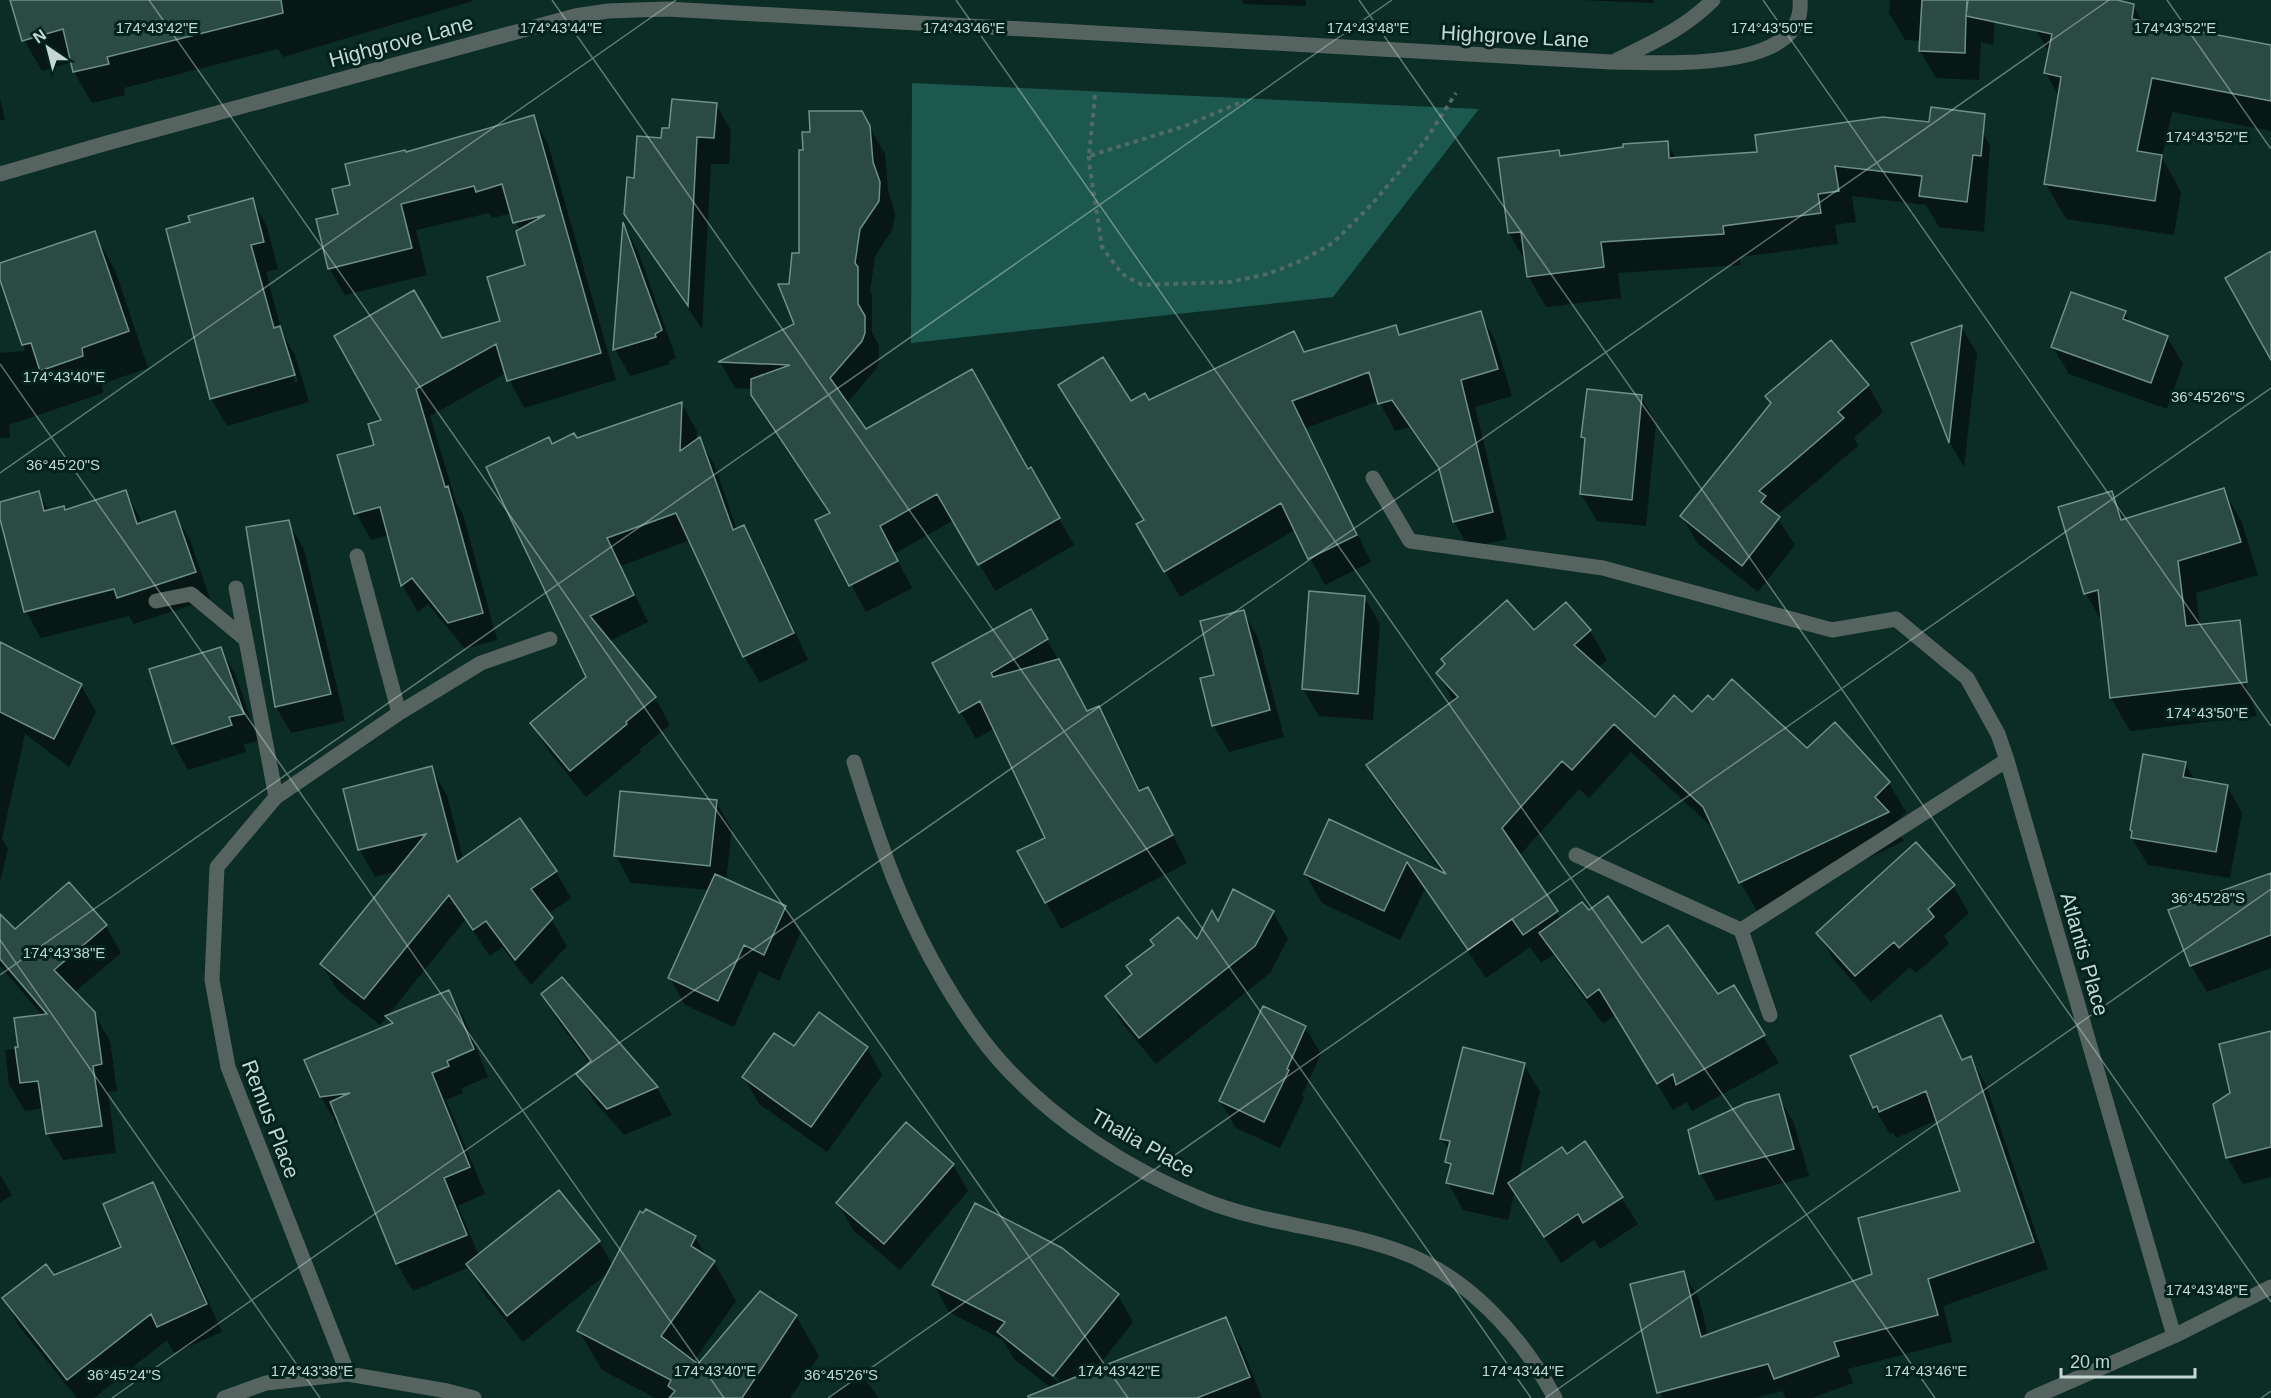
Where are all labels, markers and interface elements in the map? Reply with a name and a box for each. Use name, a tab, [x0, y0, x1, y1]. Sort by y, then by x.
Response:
street label: Highgrove Lane	[326, 11, 476, 71]
north arrow	[18, 18, 78, 78]
text: 174°43'42"E	[116, 19, 198, 36]
text: 174°43'44"E	[520, 19, 602, 36]
text: 174°43'46"E	[923, 19, 1005, 36]
text: 174°43'48"E	[1327, 19, 1409, 36]
text: 174°43'50"E	[1731, 19, 1813, 36]
text: 174°43'52"E	[2134, 19, 2216, 36]
street label: Highgrove Lane	[1440, 21, 1590, 51]
text: N	[30, 26, 49, 46]
text: 174°43'52"E	[2166, 128, 2248, 145]
text: 174°43'40"E	[23, 368, 105, 385]
text: 36°45'26"S	[2171, 388, 2245, 405]
text: 36°45'20"S	[26, 456, 100, 473]
text: 174°43'50"E	[2166, 704, 2248, 721]
text: 36°45'28"S	[2171, 889, 2245, 906]
street label: Atlantis Place	[2056, 890, 2114, 1018]
text: 174°43'38"E	[23, 944, 105, 961]
street label: Remus Place	[238, 1057, 304, 1181]
street label: Thalia Place	[1087, 1104, 1199, 1182]
text: 174°43'48"E	[2166, 1281, 2248, 1298]
scale bar	[2061, 1341, 2194, 1379]
text: 20 m	[2070, 1352, 2110, 1372]
text: 174°43'38"E	[271, 1362, 353, 1379]
text: 174°43'40"E	[674, 1362, 756, 1379]
text: 174°43'42"E	[1078, 1362, 1160, 1379]
text: 174°43'44"E	[1482, 1362, 1564, 1379]
text: 174°43'46"E	[1885, 1362, 1967, 1379]
text: 36°45'24"S	[87, 1366, 161, 1383]
text: 36°45'26"S	[804, 1366, 878, 1383]

